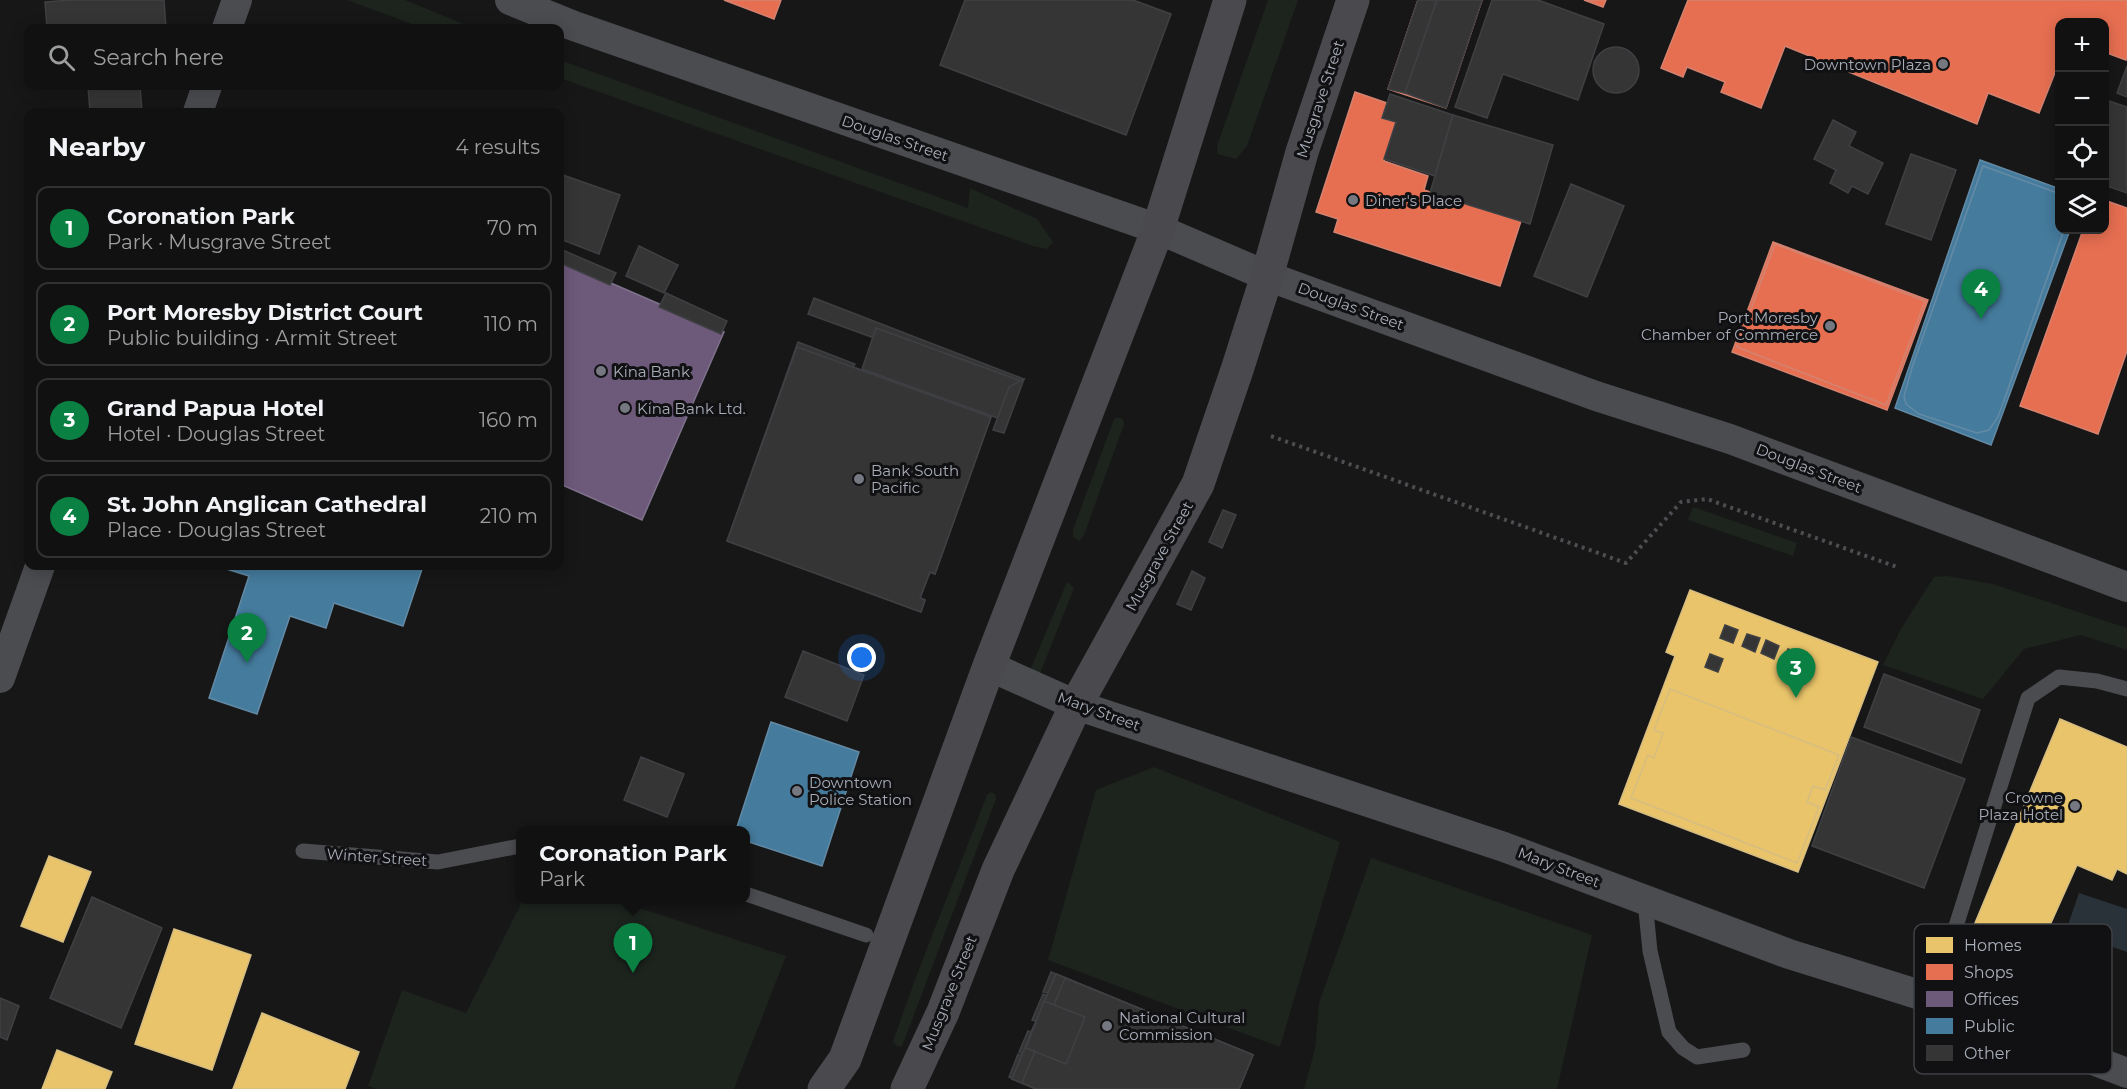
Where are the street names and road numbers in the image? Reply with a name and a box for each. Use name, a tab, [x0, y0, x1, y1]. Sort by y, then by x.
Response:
street label: Musgrave Street	[1292, 38, 1348, 160]
street label: Douglas Street	[839, 111, 951, 165]
street label: Douglas Street	[1295, 278, 1407, 334]
street label: Douglas Street	[1753, 439, 1865, 497]
street label: Musgrave Street	[1121, 498, 1197, 614]
street label: Mary Street	[1055, 687, 1143, 735]
street label: Mary Street	[1515, 843, 1603, 891]
street label: Winter Street	[326, 844, 428, 870]
street label: Musgrave Street	[917, 933, 981, 1053]

